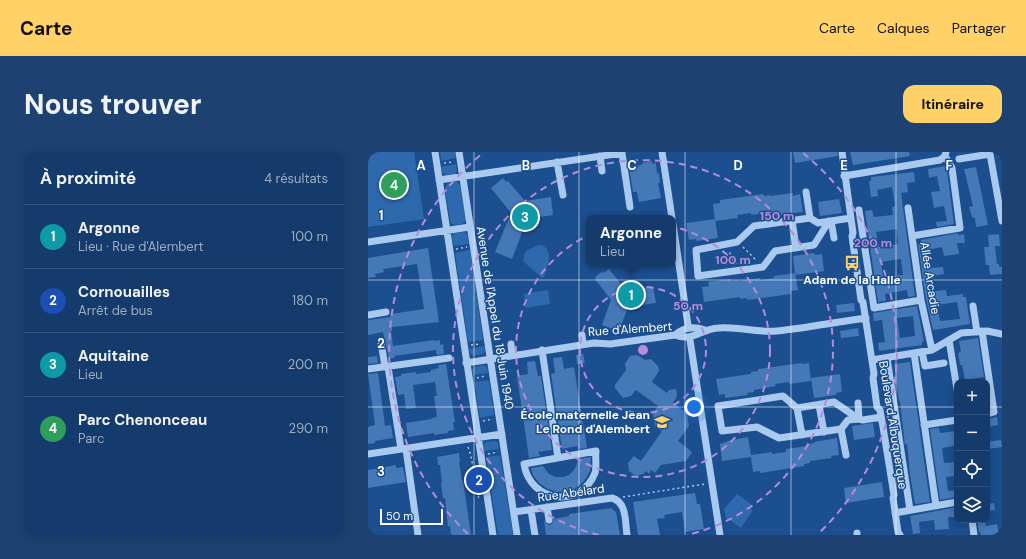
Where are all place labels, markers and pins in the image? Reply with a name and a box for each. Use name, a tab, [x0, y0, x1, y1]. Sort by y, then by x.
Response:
pin: 4	[381, 170, 407, 200]
pin: 3	[512, 202, 538, 232]
bus stop icon: Adam de la Halle	[843, 254, 861, 272]
place label: Adam de la Halle	[803, 272, 901, 288]
pin: 1	[618, 280, 644, 310]
centre of rings	[636, 343, 650, 357]
place label: École maternelle Jean Le Rond d'Alembert	[520, 407, 650, 437]
school or university icon: École maternelle Jean Le Rond d'Alembert	[653, 413, 671, 431]
pin: 2	[466, 465, 492, 495]

